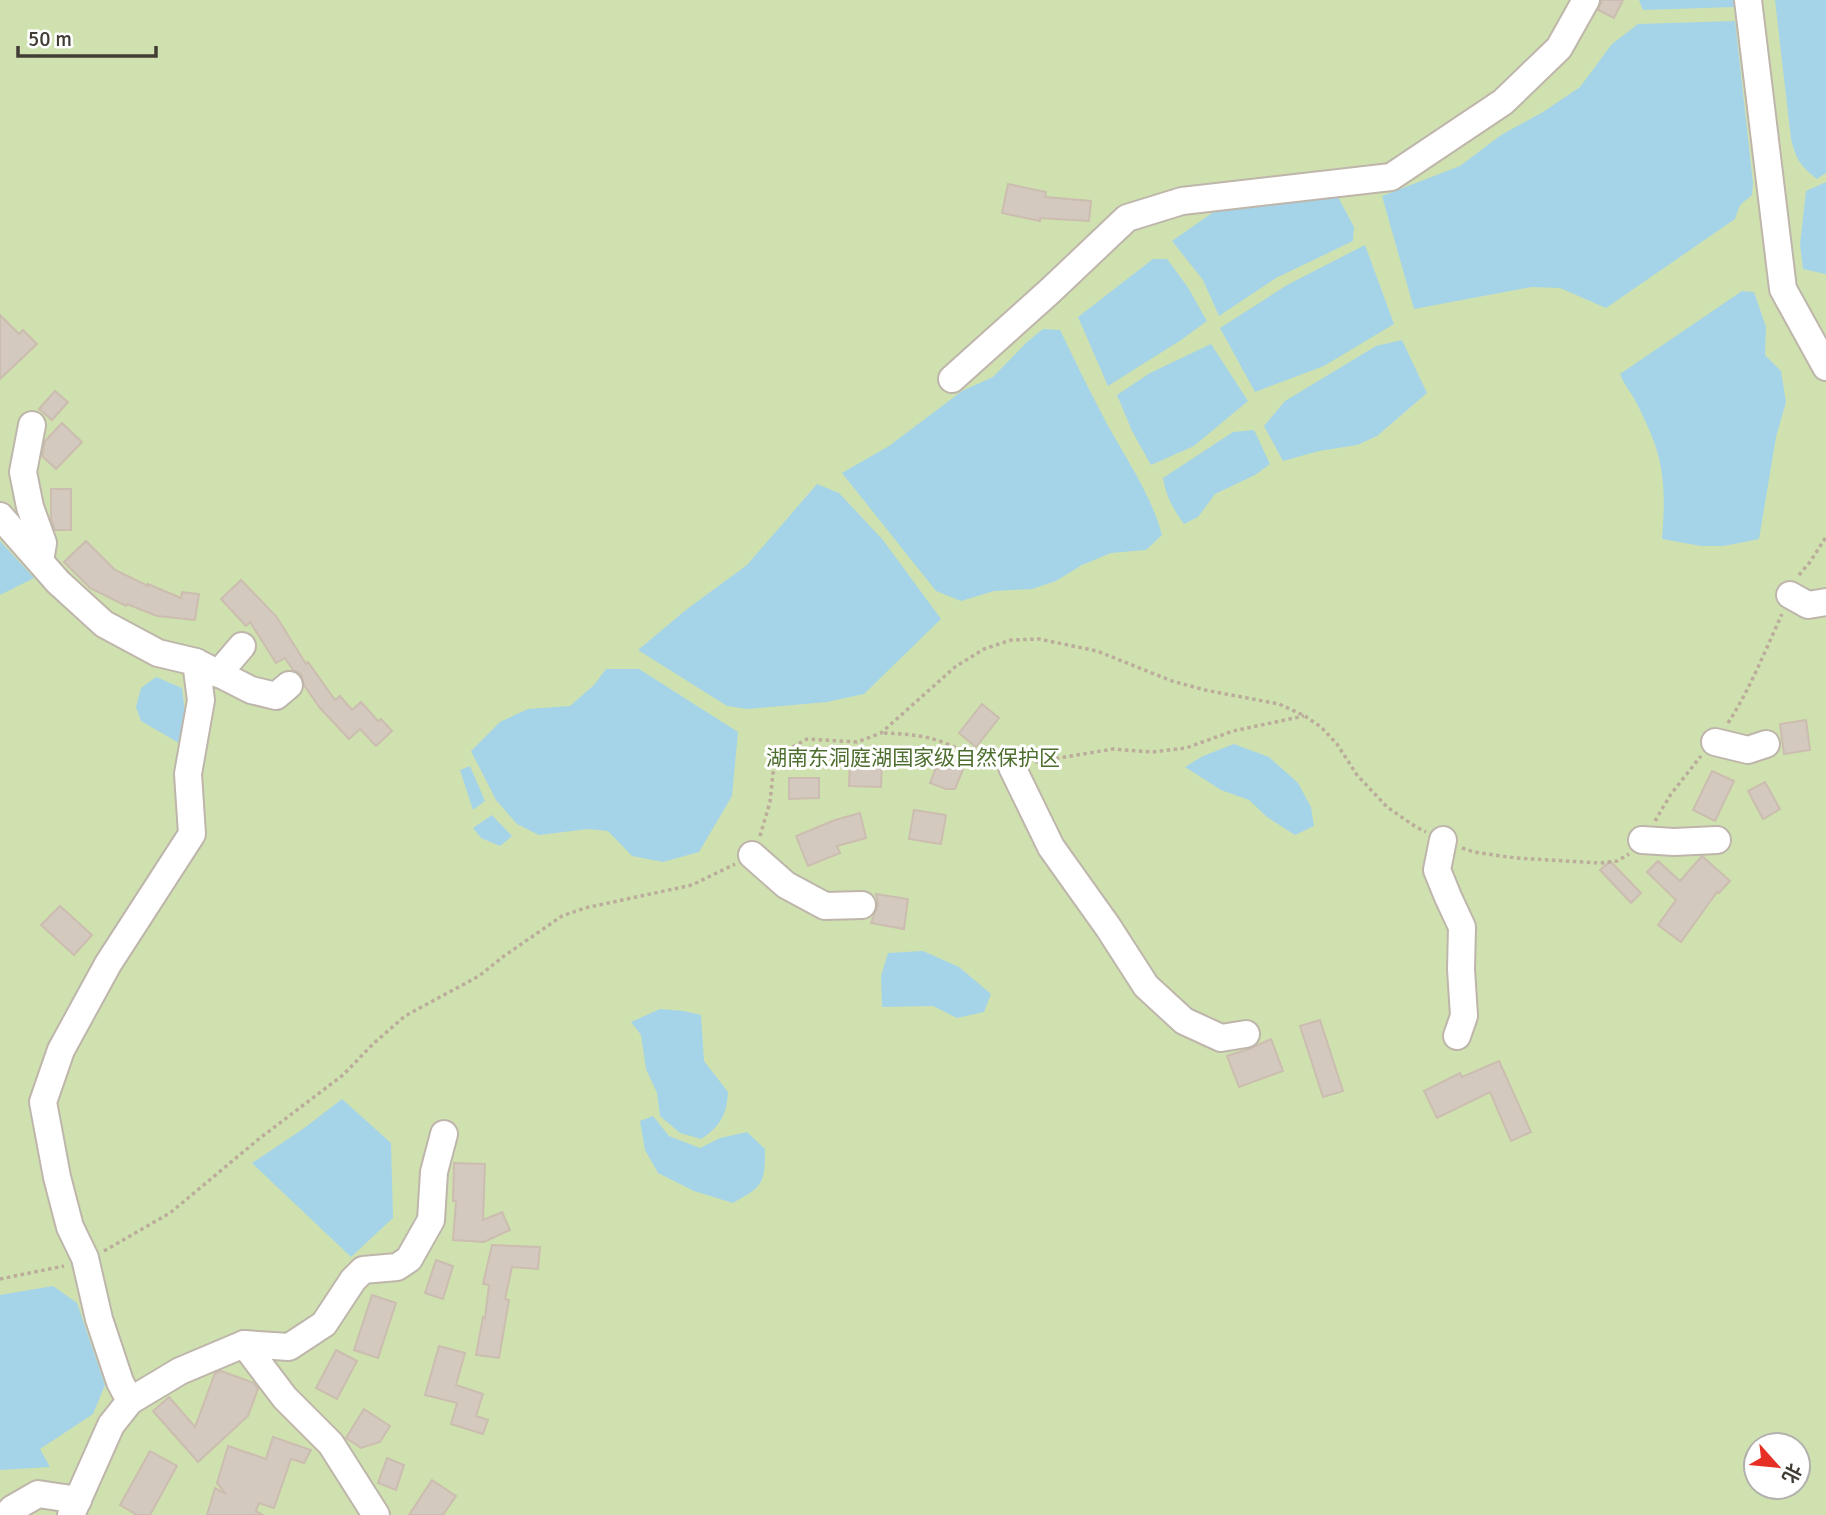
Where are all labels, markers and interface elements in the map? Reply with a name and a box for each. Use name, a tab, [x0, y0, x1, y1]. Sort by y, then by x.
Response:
scale bar	[18, 14, 156, 58]
text: 50 m	[28, 26, 72, 52]
park label: 湖南东洞庭湖国家级自然保护区	[766, 745, 1060, 771]
north arrow	[1742, 1431, 1812, 1501]
text: 北	[1776, 1459, 1806, 1487]

